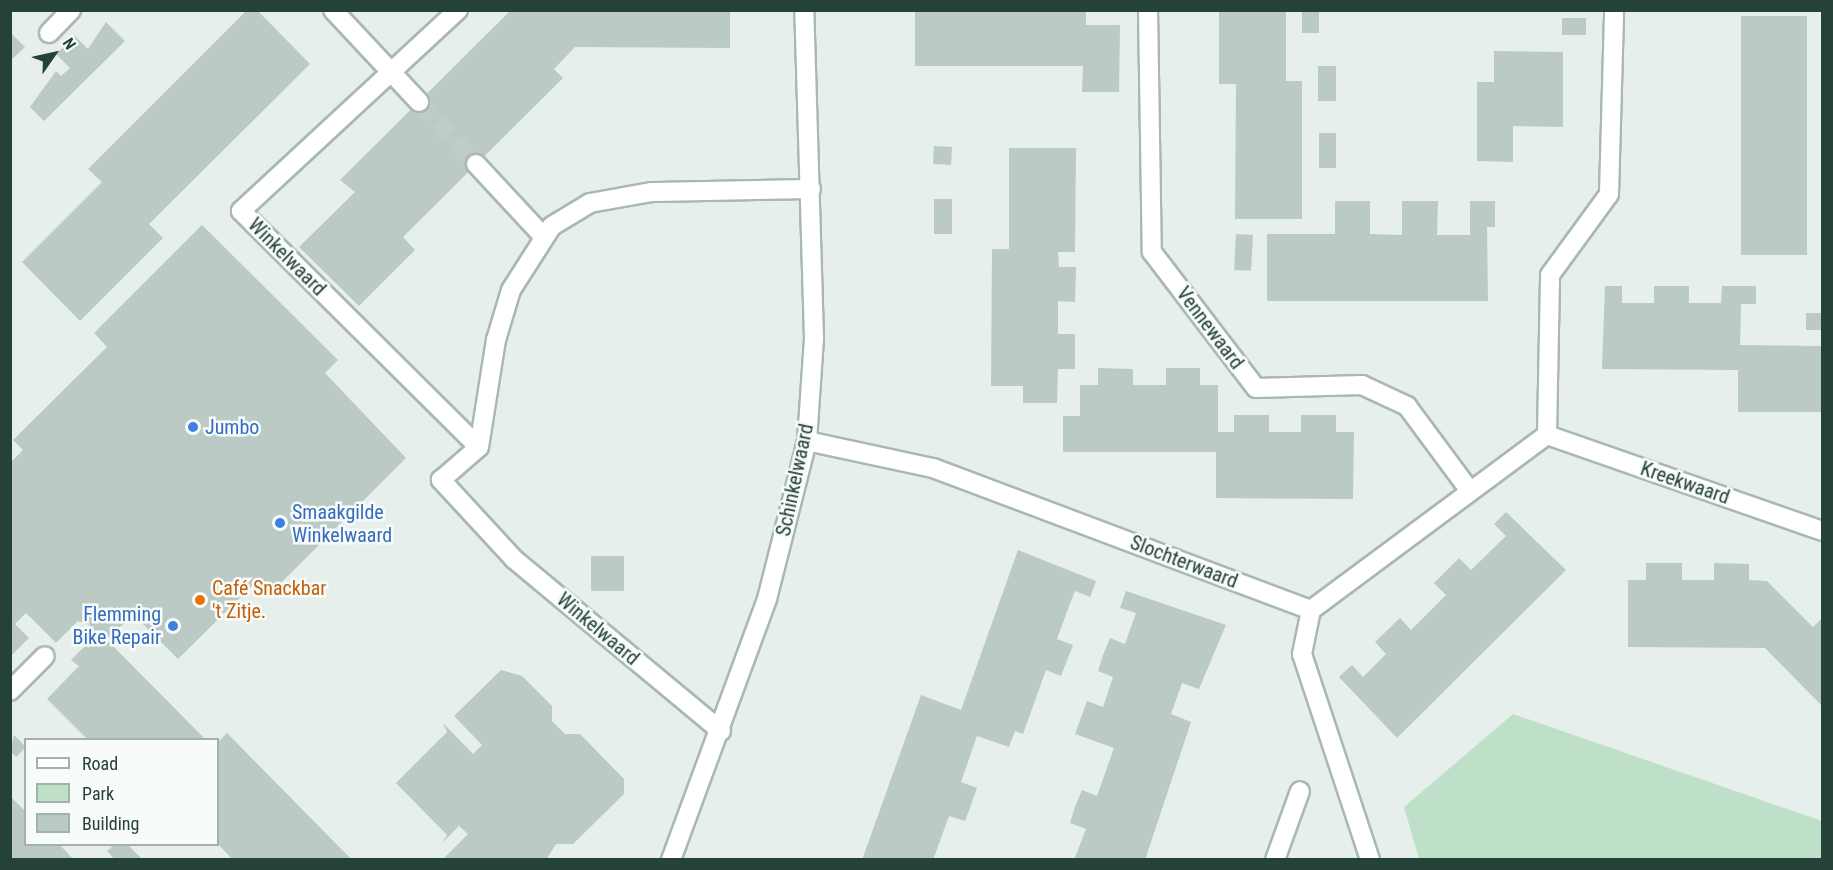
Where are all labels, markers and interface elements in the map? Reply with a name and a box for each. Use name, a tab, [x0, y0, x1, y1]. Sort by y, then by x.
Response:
north arrow	[24, 24, 84, 84]
text: N	[59, 34, 80, 53]
street label: Winkelwaard	[243, 213, 331, 301]
street label: Vennewaard	[1171, 282, 1249, 374]
place label: Jumbo	[205, 415, 259, 439]
marker: Jumbo	[186, 420, 200, 434]
street label: Schinkelwaard	[771, 422, 819, 538]
street label: Kreekwaard	[1637, 457, 1733, 509]
place label: Smaakgilde Winkelwaard	[292, 500, 392, 547]
marker: Smaakgilde Winkelwaard	[273, 516, 287, 530]
street label: Slochterwaard	[1127, 530, 1241, 594]
place label: Café Snackbar 't Zitje.	[212, 576, 326, 623]
street label: Winkelwaard	[552, 588, 644, 670]
marker: Café Snackbar 't Zitje.	[193, 593, 207, 607]
place label: Flemming Bike Repair	[73, 602, 161, 649]
marker: Flemming Bike Repair	[166, 619, 180, 633]
legend	[24, 738, 219, 846]
text: Road	[82, 753, 118, 774]
text: Park	[82, 783, 114, 804]
text: Building	[82, 813, 139, 834]

